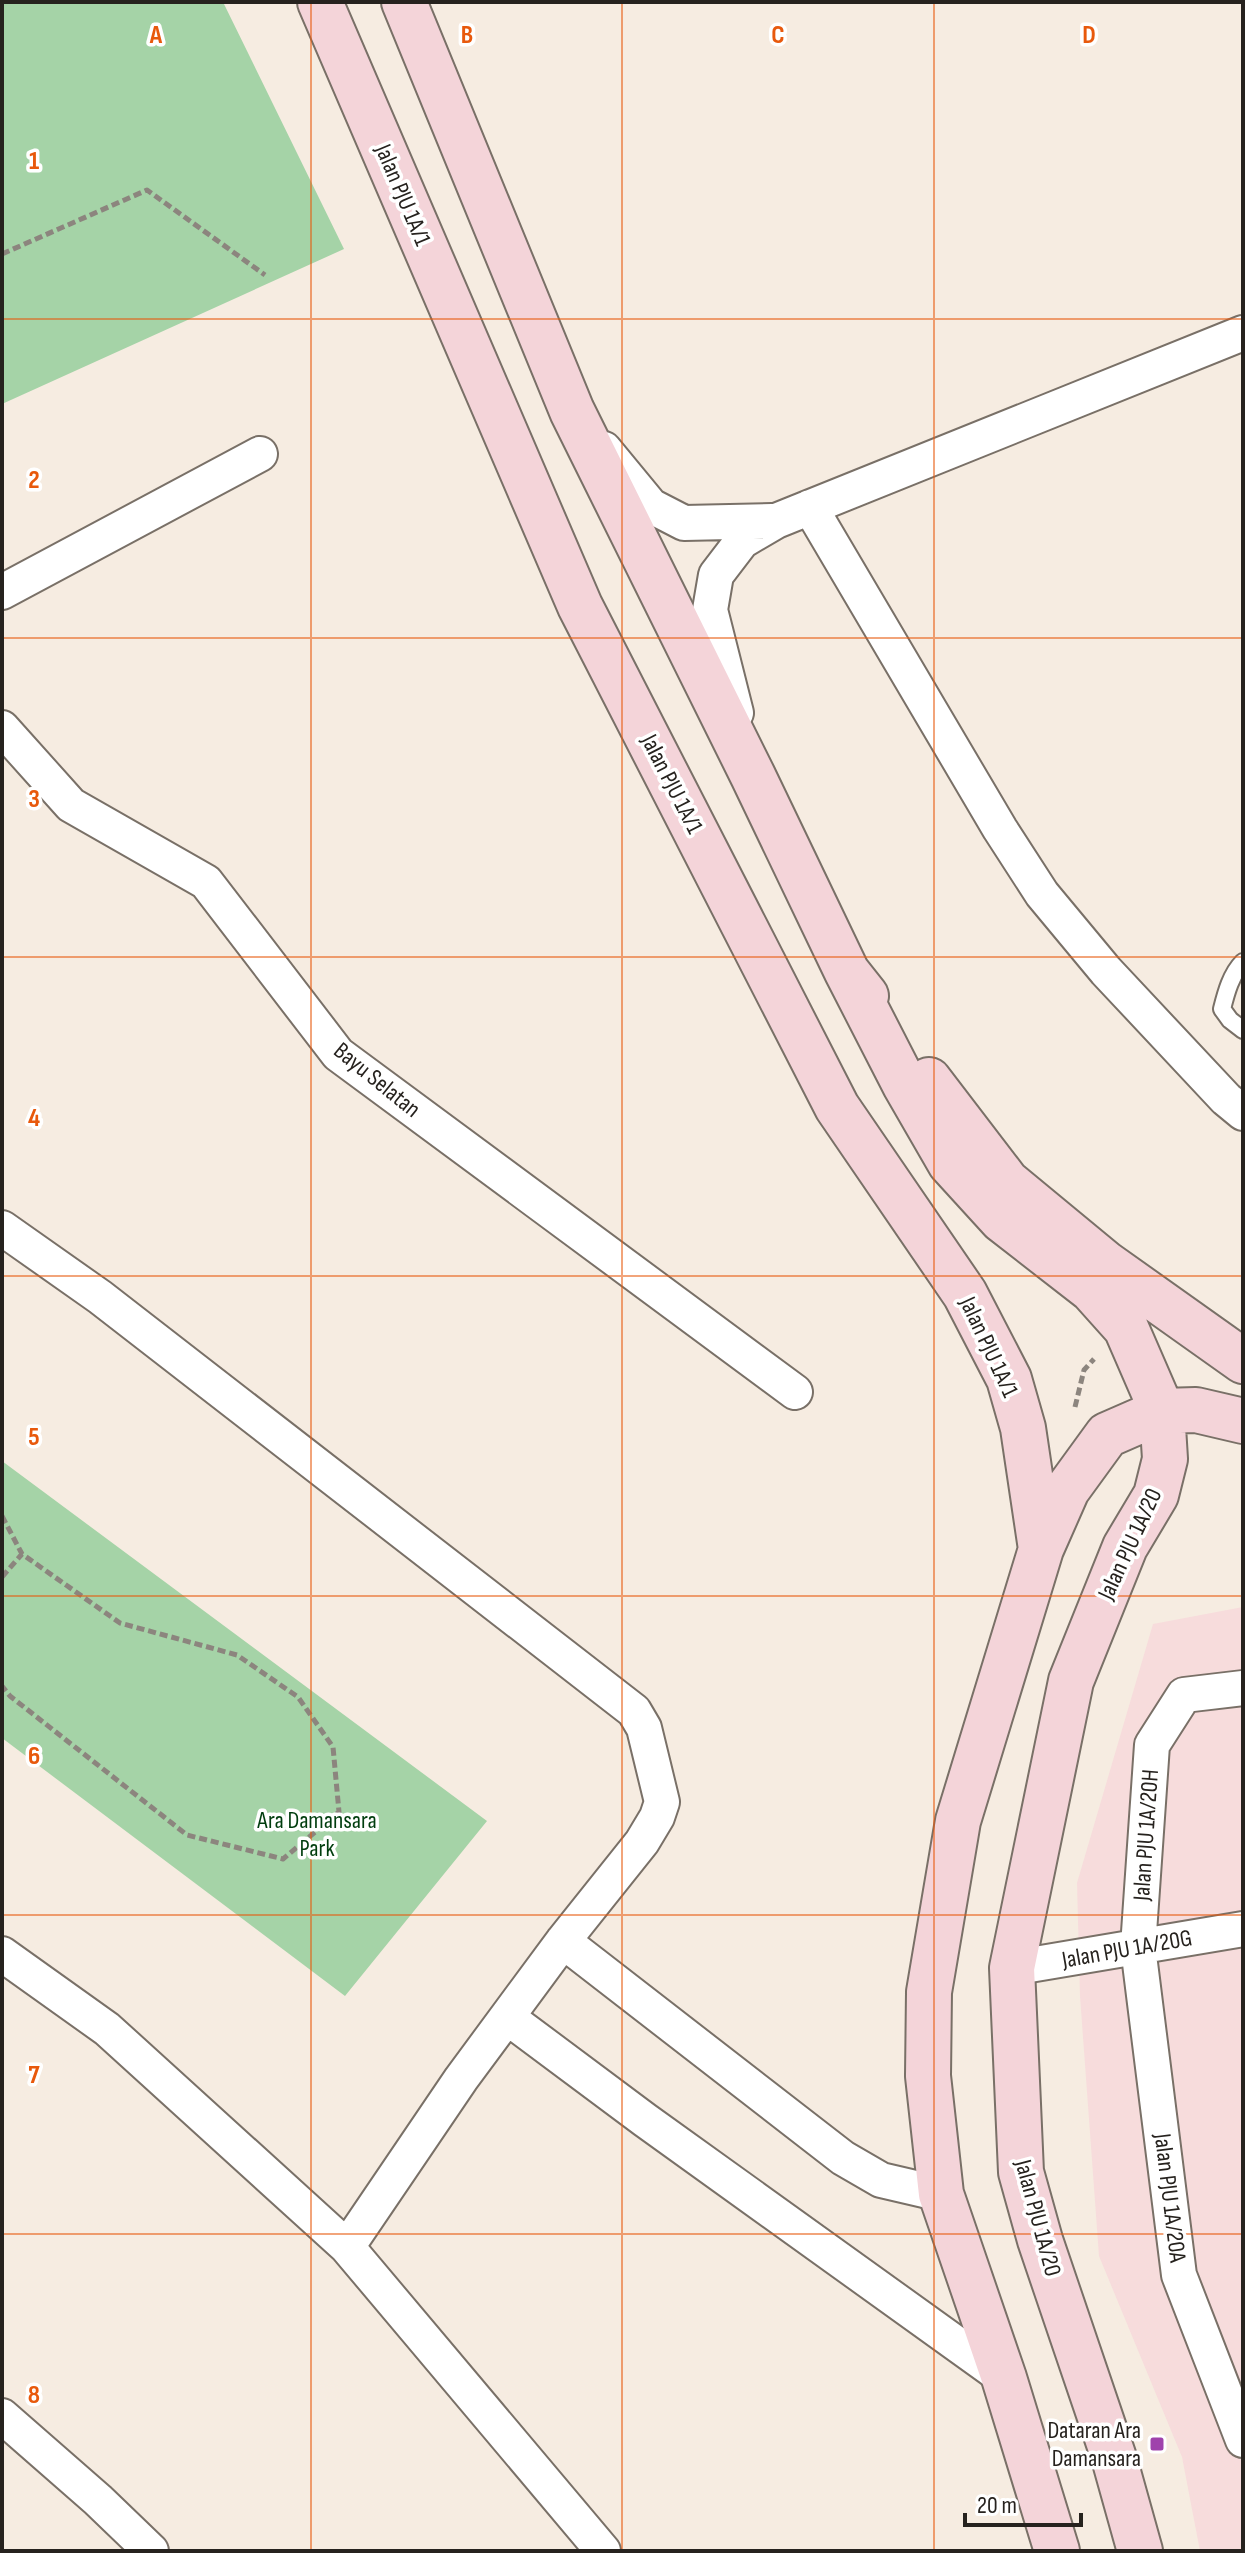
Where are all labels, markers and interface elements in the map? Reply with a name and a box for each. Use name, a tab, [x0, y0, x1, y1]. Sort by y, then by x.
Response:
text: A	[149, 20, 163, 51]
text: B	[461, 20, 473, 51]
text: C	[771, 20, 785, 51]
text: D	[1082, 20, 1096, 51]
street label: Jalan PJU 1A/1	[368, 139, 438, 251]
text: 1	[29, 146, 39, 177]
text: 2	[28, 465, 40, 496]
street label: Jalan PJU 1A/1	[634, 729, 710, 839]
text: 3	[28, 784, 40, 815]
street label: Bayu Selatan	[328, 1036, 426, 1124]
text: 4	[28, 1103, 40, 1134]
street label: Jalan PJU 1A/1	[953, 1291, 1025, 1402]
text: 5	[28, 1422, 40, 1453]
street label: Jalan PJU 1A/20	[1091, 1484, 1168, 1605]
text: 6	[28, 1741, 40, 1772]
street label: Jalan PJU 1A/20H	[1127, 1768, 1165, 1903]
park label: Ara Damansara Park	[256, 1806, 377, 1863]
street label: Jalan PJU 1A/20G	[1059, 1923, 1194, 1975]
text: 7	[28, 2060, 40, 2091]
street label: Jalan PJU 1A/20A	[1148, 2131, 1192, 2265]
street label: Jalan PJU 1A/20	[1008, 2156, 1067, 2280]
text: 8	[28, 2380, 40, 2411]
place label: Dataran Ara Damansara	[1047, 2416, 1141, 2473]
marker: Dataran Ara Damansara	[1148, 2435, 1166, 2453]
scale bar	[965, 2477, 1081, 2527]
text: 20 m	[977, 2491, 1017, 2520]

